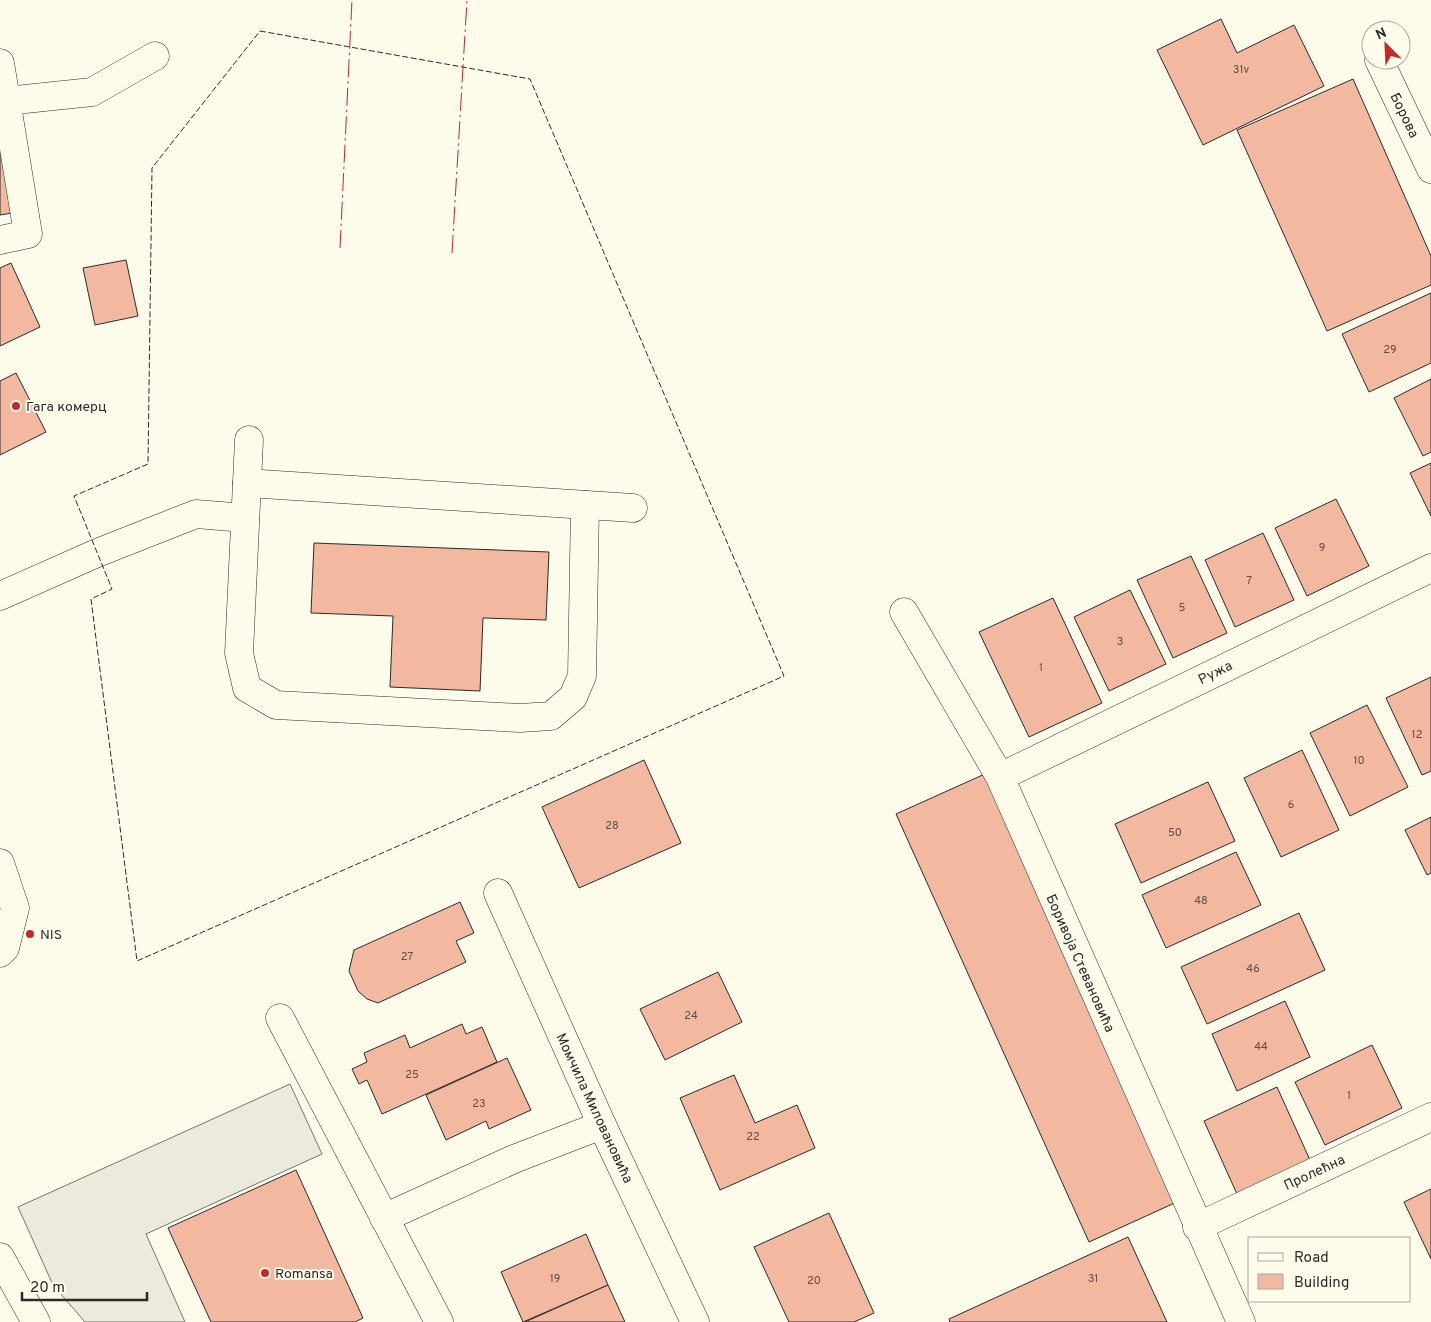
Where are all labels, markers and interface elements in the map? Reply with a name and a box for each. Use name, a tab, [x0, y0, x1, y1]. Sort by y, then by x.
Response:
north arrow	[1361, 20, 1411, 70]
text: N	[1373, 25, 1389, 44]
house number: 31v	[1233, 63, 1250, 77]
street label: Борова	[1385, 90, 1422, 141]
house number: 29	[1383, 343, 1397, 357]
place label: Гага комерц	[26, 399, 107, 416]
marker: Гага комерц	[10, 400, 22, 412]
house number: 9	[1319, 541, 1325, 555]
house number: 7	[1246, 574, 1252, 588]
house number: 5	[1179, 601, 1186, 615]
house number: 3	[1117, 635, 1123, 649]
street label: Ружа	[1196, 658, 1236, 689]
house number: 1	[1039, 661, 1043, 675]
house number: 12	[1412, 728, 1422, 742]
house number: 10	[1353, 754, 1365, 768]
house number: 6	[1288, 798, 1294, 812]
house number: 28	[605, 819, 619, 833]
house number: 50	[1168, 826, 1182, 840]
street label: Боривоја Стевановића	[1041, 892, 1118, 1035]
house number: 48	[1194, 894, 1208, 908]
place label: NIS	[40, 927, 62, 944]
marker: NIS	[24, 928, 36, 940]
house number: 27	[401, 950, 413, 964]
house number: 46	[1246, 962, 1260, 976]
house number: 24	[684, 1009, 698, 1023]
street label: Момчила Миловановића	[551, 1031, 636, 1186]
house number: 44	[1254, 1040, 1268, 1054]
house number: 25	[405, 1068, 419, 1082]
house number: 1	[1347, 1089, 1351, 1103]
house number: 23	[472, 1097, 486, 1111]
house number: 22	[746, 1130, 760, 1144]
street label: Пролећна	[1281, 1152, 1348, 1195]
legend	[1248, 1237, 1411, 1302]
text: Road	[1294, 1249, 1329, 1268]
place label: Romansa	[275, 1266, 333, 1283]
marker: Romansa	[259, 1267, 271, 1279]
scale bar	[22, 1270, 148, 1302]
house number: 19	[550, 1272, 560, 1286]
house number: 31	[1088, 1272, 1098, 1286]
house number: 20	[807, 1274, 821, 1288]
text: Building	[1294, 1274, 1349, 1293]
text: 20 m	[30, 1279, 65, 1298]

